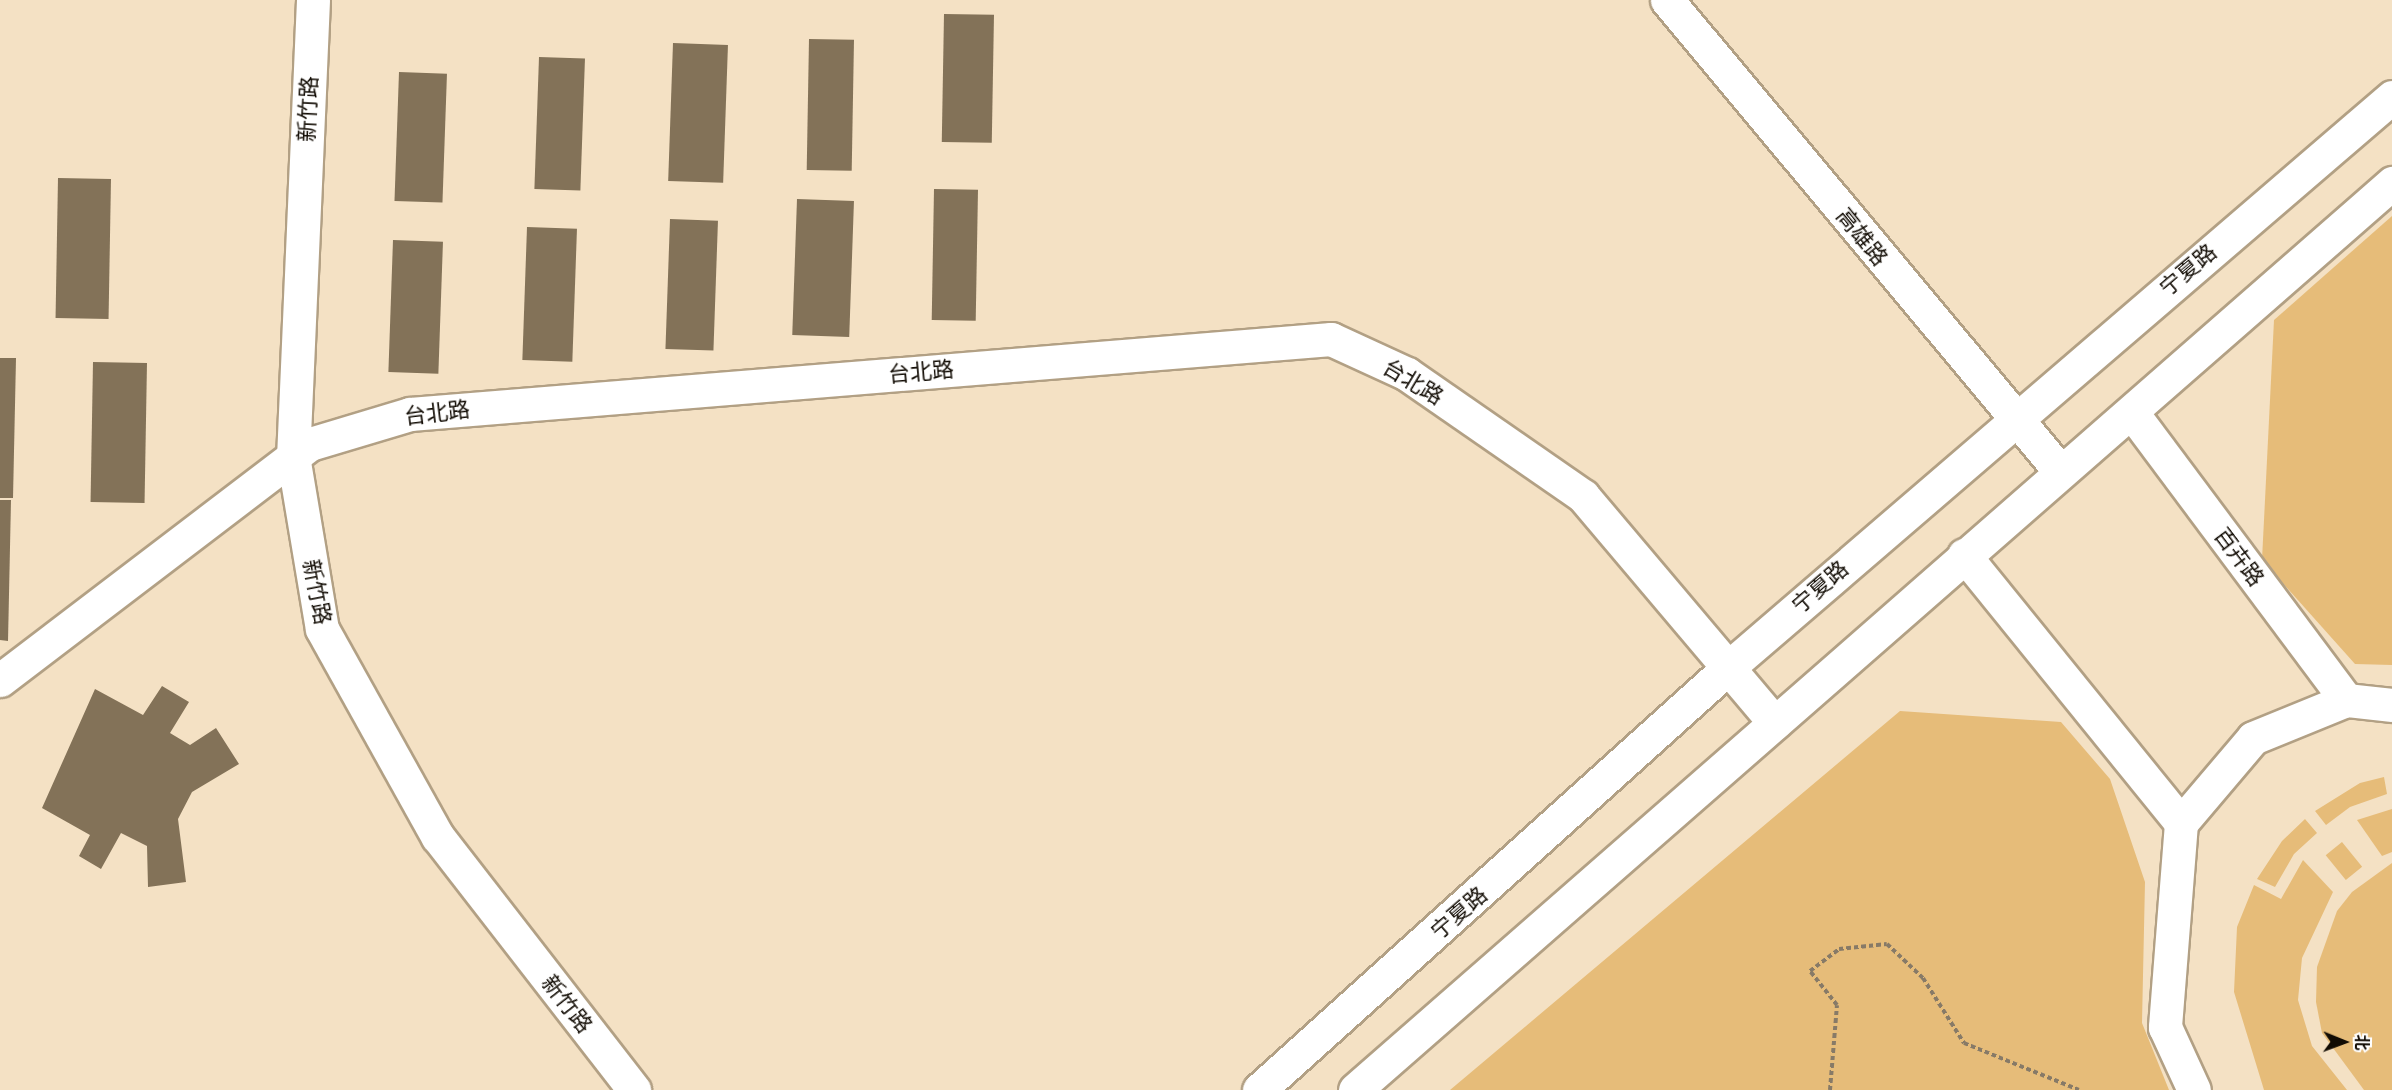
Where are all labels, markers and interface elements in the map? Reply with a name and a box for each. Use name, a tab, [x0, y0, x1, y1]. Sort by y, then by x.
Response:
street label: 新竹路	[293, 75, 323, 143]
street label: 高雄路	[1831, 203, 1893, 271]
street label: 宁夏路	[2154, 239, 2222, 301]
street label: 台北路	[1378, 354, 1448, 410]
street label: 台北路	[887, 356, 955, 388]
street label: 台北路	[403, 396, 471, 430]
street label: 百卉路	[2209, 523, 2269, 591]
street label: 宁夏路	[1786, 555, 1854, 619]
street label: 新竹路	[298, 557, 336, 627]
street label: 宁夏路	[1425, 881, 1493, 945]
street label: 新竹路	[536, 970, 598, 1038]
north arrow	[2314, 1012, 2374, 1072]
text: 北	[2352, 1034, 2372, 1050]

